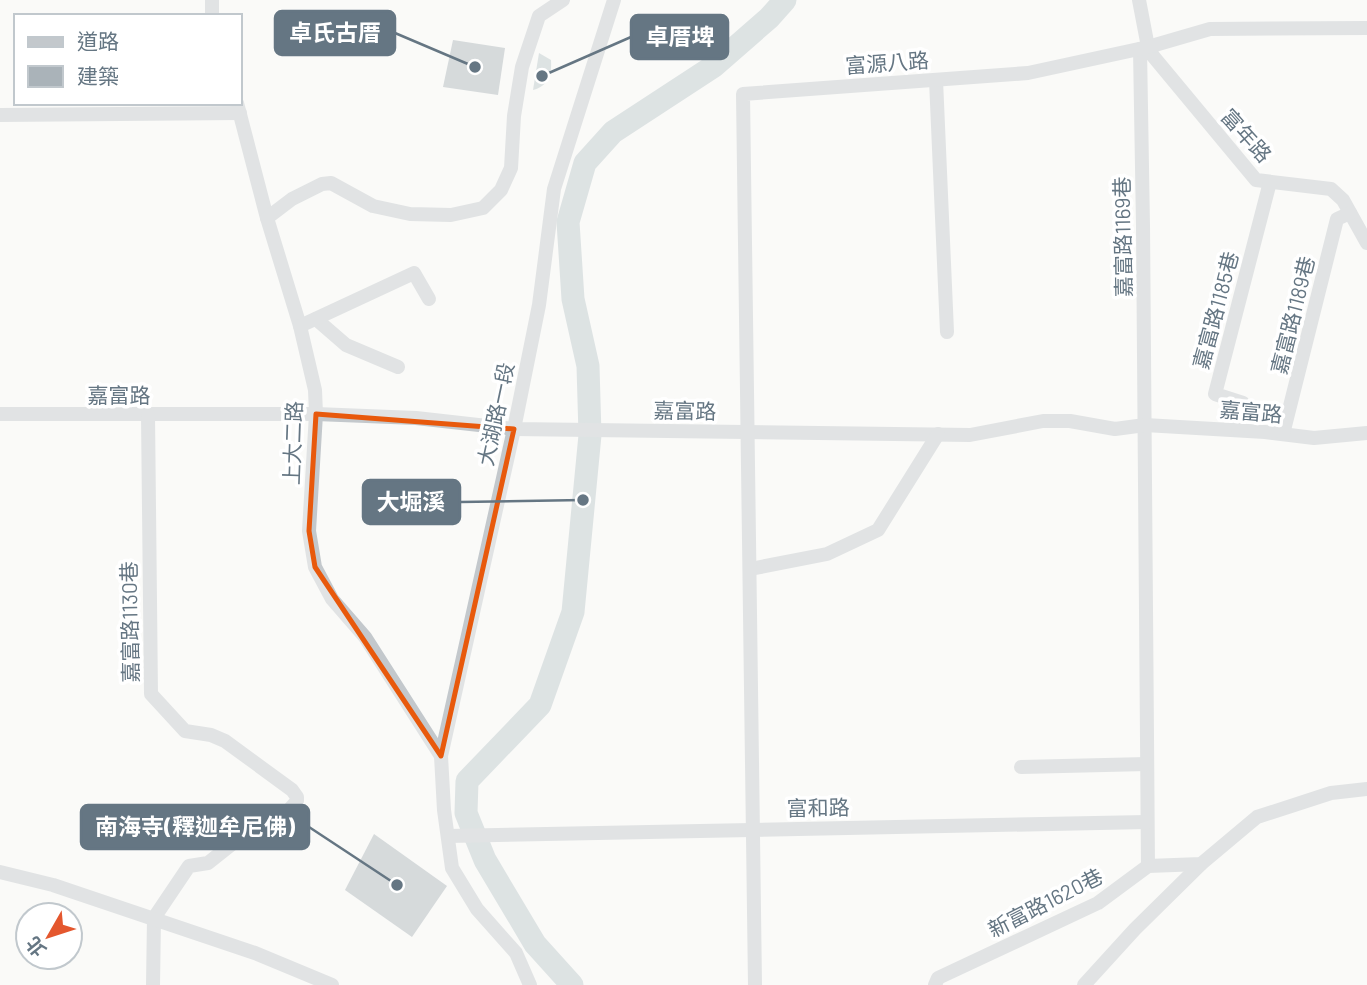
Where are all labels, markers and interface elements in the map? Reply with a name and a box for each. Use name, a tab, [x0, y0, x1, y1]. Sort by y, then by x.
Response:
callout: 卓氏古厝	[275, 11, 395, 55]
legend	[14, 14, 242, 105]
callout: 卓厝埤	[631, 15, 728, 59]
text: 卓氏古厝	[289, 18, 381, 46]
text: 卓厝埤	[646, 22, 715, 50]
text: 道路	[77, 28, 119, 53]
street label: 富源八路	[844, 47, 930, 77]
text: 建築	[77, 63, 119, 88]
street label: 富年路	[1217, 103, 1277, 167]
street label: 嘉富路1169巷	[1108, 177, 1136, 297]
street label: 嘉富路1185巷	[1187, 249, 1243, 371]
street label: 嘉富路1189巷	[1265, 253, 1319, 377]
street label: 大湖路一段	[472, 360, 518, 468]
street label: 嘉富路	[88, 382, 151, 407]
street label: 嘉富路	[1219, 396, 1283, 426]
street label: 嘉富路	[653, 397, 717, 423]
street label: 上大二路	[278, 401, 306, 485]
callout: 大堀溪	[363, 480, 460, 524]
text: 大堀溪	[377, 487, 446, 515]
street label: 嘉富路1130巷	[115, 561, 143, 683]
street label: 富和路	[786, 794, 850, 820]
callout: 南海寺(釋迦牟尼佛)	[81, 805, 309, 849]
text: 南海寺(釋迦牟尼佛)	[95, 812, 295, 840]
street label: 新富路1620巷	[984, 862, 1106, 942]
north arrow	[14, 901, 84, 971]
text: 北	[20, 932, 50, 962]

